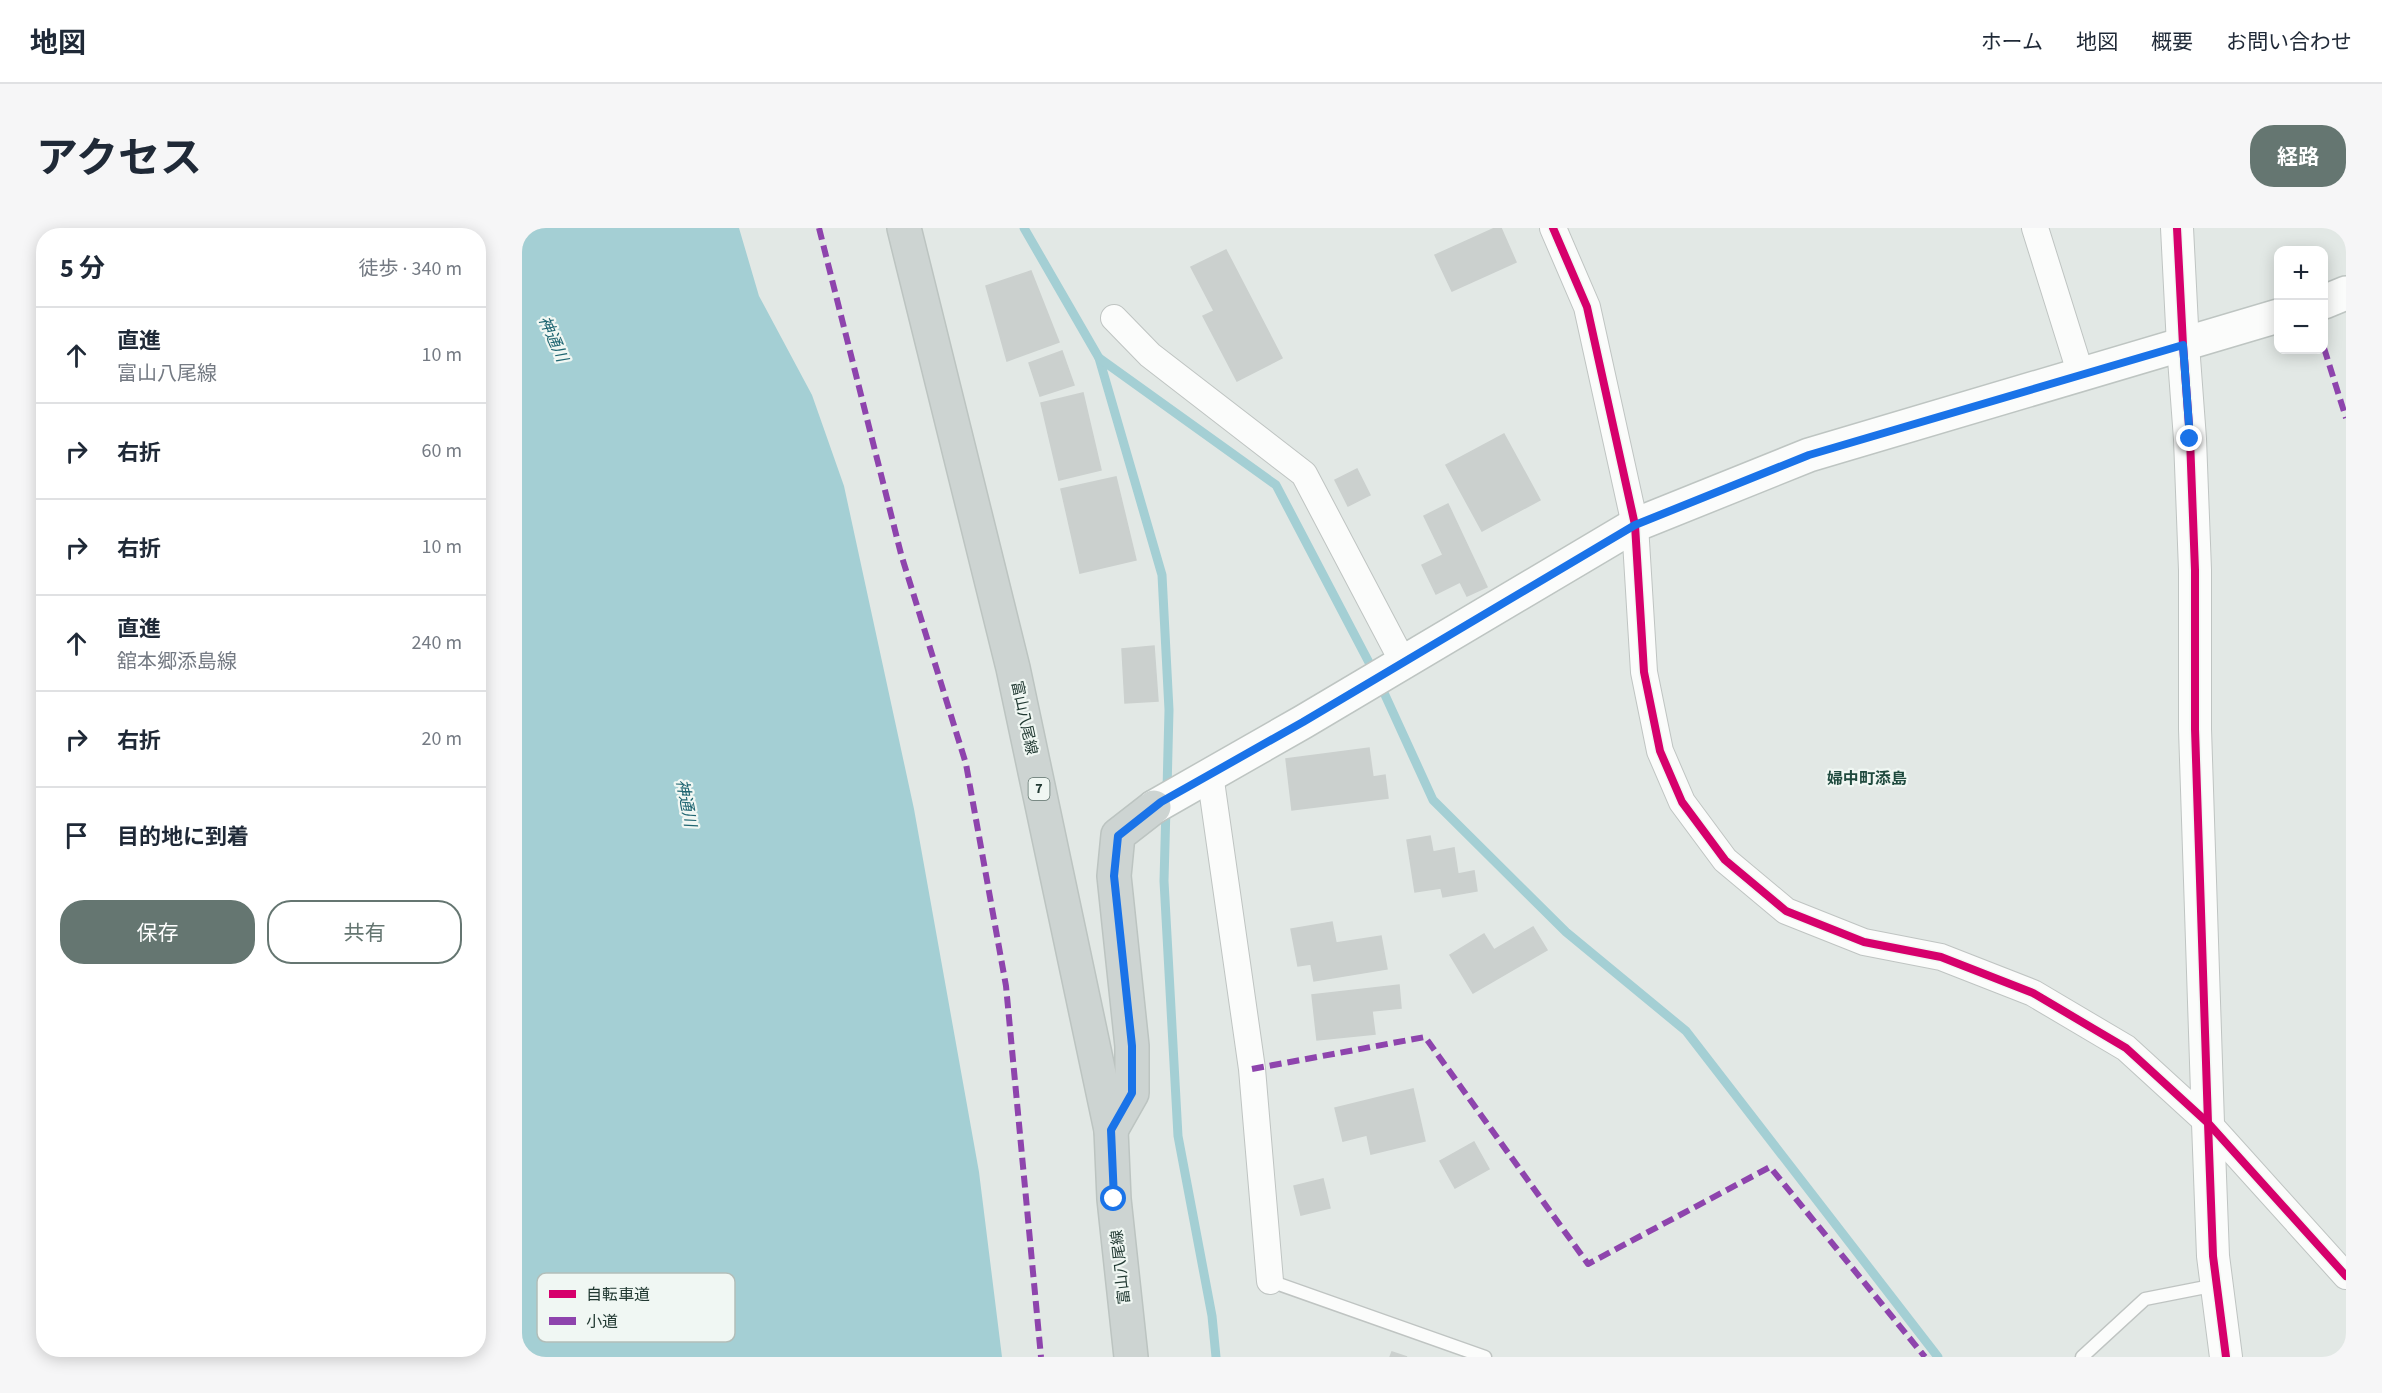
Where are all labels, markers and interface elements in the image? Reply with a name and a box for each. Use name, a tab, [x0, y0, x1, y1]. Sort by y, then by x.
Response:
text: 地図	[30, 23, 86, 63]
text: ホーム	[1981, 27, 2043, 57]
text: 地図	[2076, 27, 2118, 57]
text: 概要	[2151, 27, 2193, 57]
text: お問い合わせ	[2226, 27, 2352, 57]
button: 経路	[2250, 125, 2346, 187]
text: アクセス	[36, 129, 202, 189]
map controls	[2274, 246, 2328, 354]
button: +	[2274, 246, 2328, 300]
text: 5 分	[60, 250, 105, 287]
text: 徒歩 · 340 m	[359, 255, 462, 283]
button: −	[2274, 300, 2328, 354]
water label: 神通川	[533, 313, 574, 367]
text: 直進	[117, 325, 161, 357]
icon: ahead	[60, 339, 93, 372]
text: 10 m	[422, 341, 462, 369]
text: 富山八尾線	[117, 360, 217, 388]
route end	[2176, 425, 2202, 451]
icon: right	[60, 435, 93, 468]
text: 右折	[117, 437, 161, 469]
text: 60 m	[422, 437, 462, 465]
icon: right	[60, 531, 93, 564]
text: 右折	[117, 533, 161, 565]
text: 10 m	[422, 533, 462, 561]
text: 直進	[117, 613, 161, 645]
icon: ahead	[60, 627, 93, 660]
text: 240 m	[412, 629, 462, 657]
text: 舘本郷添島線	[117, 648, 237, 676]
street label: 富山八尾線	[1006, 679, 1042, 757]
icon: right	[60, 723, 93, 756]
text: 右折	[117, 725, 161, 757]
text: 20 m	[422, 725, 462, 753]
district label: 婦中町添島	[1827, 768, 1907, 790]
water label: 神通川	[671, 777, 702, 831]
road number: 7	[1028, 778, 1050, 800]
icon: arrive	[60, 819, 93, 852]
text: 目的地に到着	[117, 821, 249, 853]
button: 保存	[60, 900, 255, 964]
button: 共有	[267, 900, 462, 964]
route start	[1100, 1185, 1126, 1211]
street label: 富山八尾線	[1107, 1229, 1135, 1305]
legend	[537, 1273, 735, 1342]
text: 自転車道	[586, 1284, 650, 1306]
text: 小道	[586, 1311, 618, 1333]

